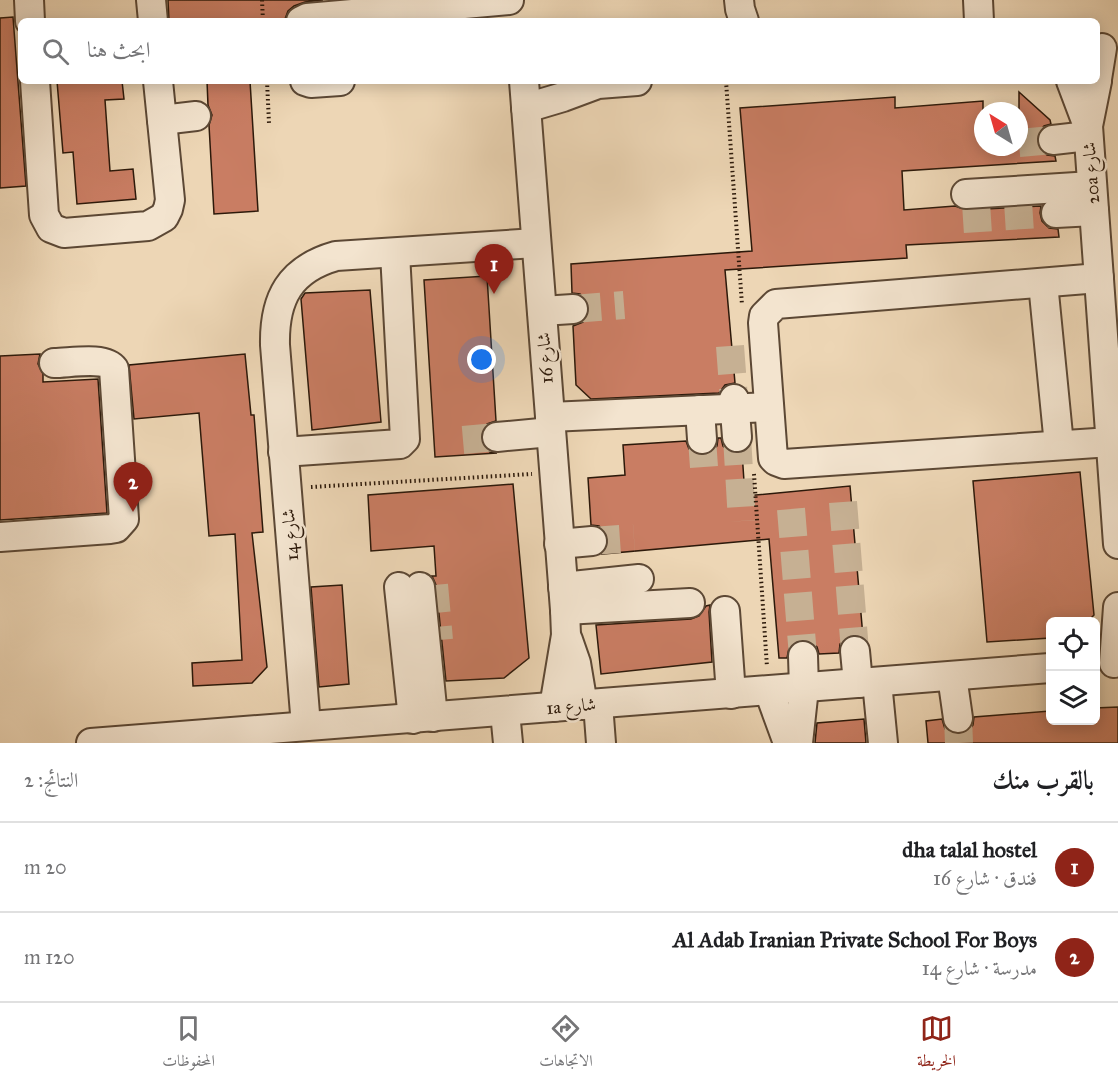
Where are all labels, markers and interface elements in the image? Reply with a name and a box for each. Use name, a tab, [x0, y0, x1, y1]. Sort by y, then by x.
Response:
search box	[18, 18, 1100, 84]
icon: search	[39, 35, 72, 68]
text: ابحث هنا	[87, 36, 150, 63]
north arrow	[974, 102, 1028, 156]
street label: 20a شارع	[1078, 141, 1108, 205]
pin: 1	[474, 244, 514, 294]
street label: شارع 16	[532, 331, 562, 384]
your location	[467, 345, 496, 374]
pin: 2	[114, 462, 152, 512]
street label: شارع 14	[277, 508, 307, 562]
map controls	[1046, 617, 1100, 725]
button: locate	[1046, 617, 1100, 671]
button: layers	[1046, 671, 1100, 725]
street label: 1a شارع	[545, 693, 597, 723]
text: بالقرب منك	[992, 764, 1094, 796]
text: النتائج: 2	[24, 768, 78, 792]
text: dha talal hostel	[902, 836, 1037, 863]
text: 20 m	[24, 855, 67, 879]
text: 1	[1071, 855, 1078, 879]
text: فندق · شارع 16	[933, 866, 1037, 890]
text: Al Adab Iranian Private School For Boys	[673, 926, 1037, 953]
text: 120 m	[24, 945, 75, 969]
text: 2	[1070, 945, 1079, 969]
text: مدرسة · شارع 14	[922, 956, 1037, 980]
tab: المحفوظات	[162, 1012, 215, 1076]
tab: الاتجاهات	[539, 1012, 593, 1076]
tab: الخريطة	[917, 1012, 956, 1076]

